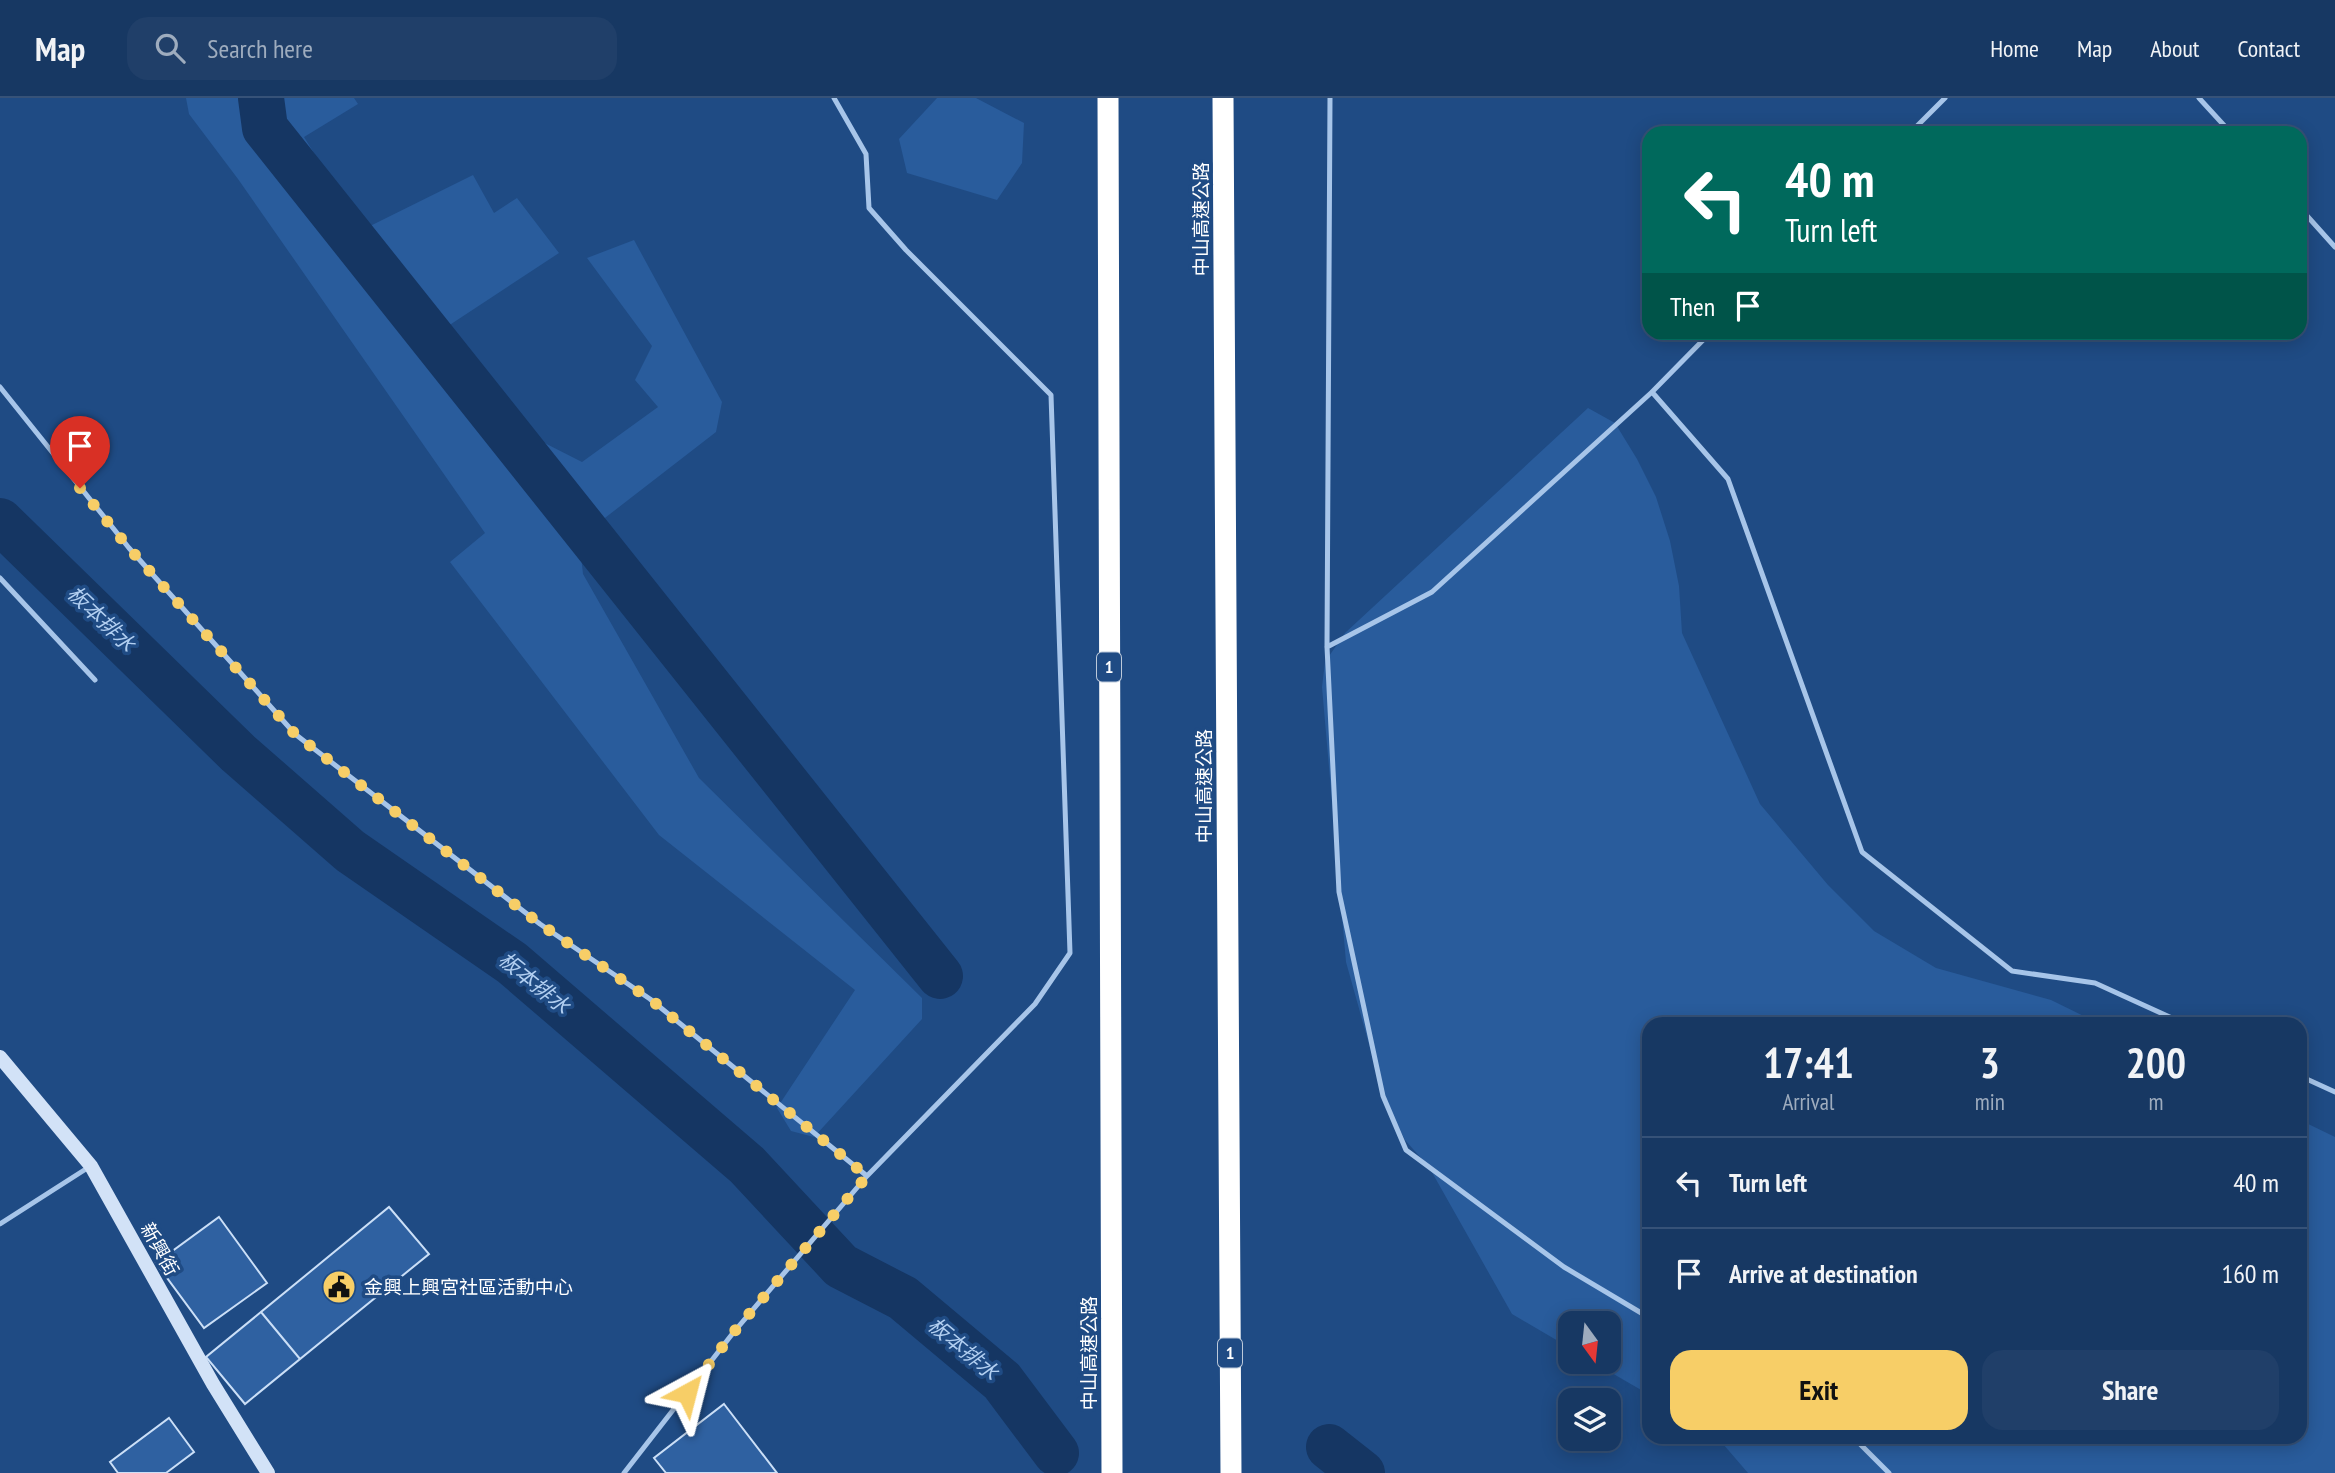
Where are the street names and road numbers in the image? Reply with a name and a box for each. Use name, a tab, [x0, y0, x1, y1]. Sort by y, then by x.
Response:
street label: 中山高速公路	[1189, 162, 1213, 276]
road number: 1	[1097, 652, 1121, 682]
street label: 中山高速公路	[1192, 729, 1216, 843]
street label: 新興街	[136, 1218, 184, 1280]
street label: 中山高速公路	[1077, 1296, 1101, 1410]
road number: 1	[1218, 1338, 1242, 1368]

